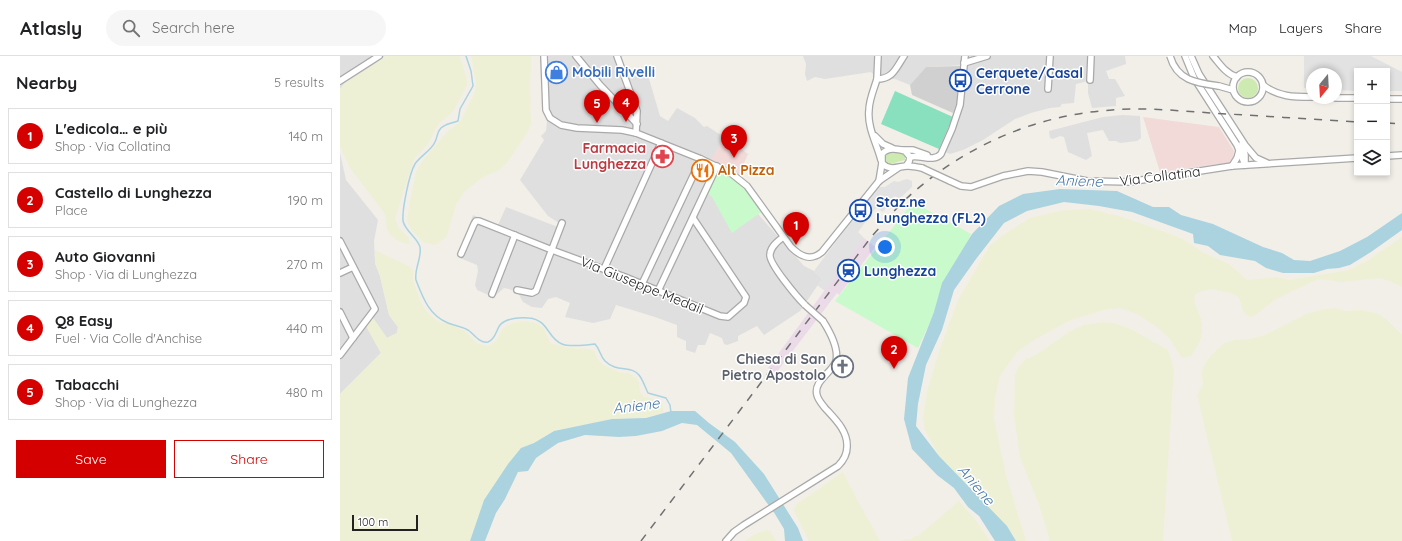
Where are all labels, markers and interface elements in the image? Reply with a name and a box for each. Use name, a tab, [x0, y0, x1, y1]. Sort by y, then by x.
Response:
search box	[106, 10, 386, 46]
text: Atlasly	[20, 16, 82, 40]
icon: search	[120, 17, 142, 39]
text: Search here	[152, 18, 235, 37]
text: Map	[1228, 19, 1257, 37]
text: Layers	[1279, 19, 1323, 37]
text: Share	[1345, 19, 1382, 37]
shop icon: Mobili Rivelli	[543, 59, 569, 85]
place label: Mobili Rivelli	[572, 63, 655, 81]
place label: Cerquete/Casal Cerrone	[976, 64, 1083, 98]
bus stop icon: Cerquete/Casal Cerrone	[948, 68, 974, 94]
north arrow	[1306, 68, 1342, 104]
map controls	[1354, 68, 1390, 176]
button: +	[1354, 68, 1390, 104]
text: Nearby	[16, 72, 77, 93]
text: 5 results	[274, 74, 324, 90]
pin: 4	[613, 89, 639, 122]
pin: 5	[584, 90, 610, 123]
button: −	[1354, 104, 1390, 140]
text: L'edicola… e più	[55, 119, 167, 138]
pin: 3	[721, 125, 747, 158]
text: 1	[27, 128, 33, 144]
text: 140 m	[288, 128, 323, 144]
text: Shop · Via Collatina	[55, 138, 171, 154]
place label: Farmacia Lunghezza	[574, 139, 646, 173]
button: layers	[1354, 140, 1390, 176]
pharmacy icon: Farmacia Lunghezza	[649, 143, 675, 169]
restaurant icon: Alt Pizza	[690, 157, 716, 183]
place label: Alt Pizza	[718, 161, 774, 179]
street label: Via Collatina	[1118, 162, 1202, 190]
water label: Aniene	[1055, 170, 1103, 191]
text: Castello di Lunghezza	[55, 183, 212, 202]
text: 2	[26, 192, 34, 208]
text: 190 m	[288, 192, 323, 208]
place label: Staz.ne Lunghezza (FL2)	[876, 193, 986, 227]
bus stop icon: Staz.ne Lunghezza (FL2)	[847, 197, 873, 223]
text: Place	[55, 202, 88, 218]
pin: 1	[783, 212, 809, 245]
your location	[875, 237, 895, 257]
text: Auto Giovanni	[55, 247, 155, 266]
street label: Via Giuseppe Medail	[578, 252, 706, 318]
text: 3	[27, 256, 33, 272]
text: 270 m	[286, 256, 323, 272]
station icon: Lunghezza	[835, 258, 861, 284]
place label: Lunghezza	[864, 262, 936, 280]
text: Shop · Via di Lunghezza	[55, 266, 197, 282]
text: Q8 Easy	[55, 311, 113, 330]
text: 4	[26, 320, 34, 336]
text: 440 m	[286, 320, 323, 336]
text: Fuel · Via Colle d'Anchise	[55, 330, 202, 346]
pin: 2	[881, 336, 907, 369]
place label: Chiesa di San Pietro Apostolo	[722, 350, 826, 384]
church icon: Chiesa di San Pietro Apostolo	[829, 354, 855, 380]
text: Tabacchi	[55, 375, 119, 394]
text: 5	[26, 384, 34, 400]
text: 480 m	[286, 384, 323, 400]
water label: Aniene	[611, 393, 661, 418]
text: Shop · Via di Lunghezza	[55, 394, 197, 410]
button: Save	[16, 440, 166, 478]
button: Share	[174, 440, 324, 478]
water label: Aniene	[954, 460, 999, 509]
scale bar	[352, 513, 418, 532]
text: 100 m	[358, 515, 388, 529]

